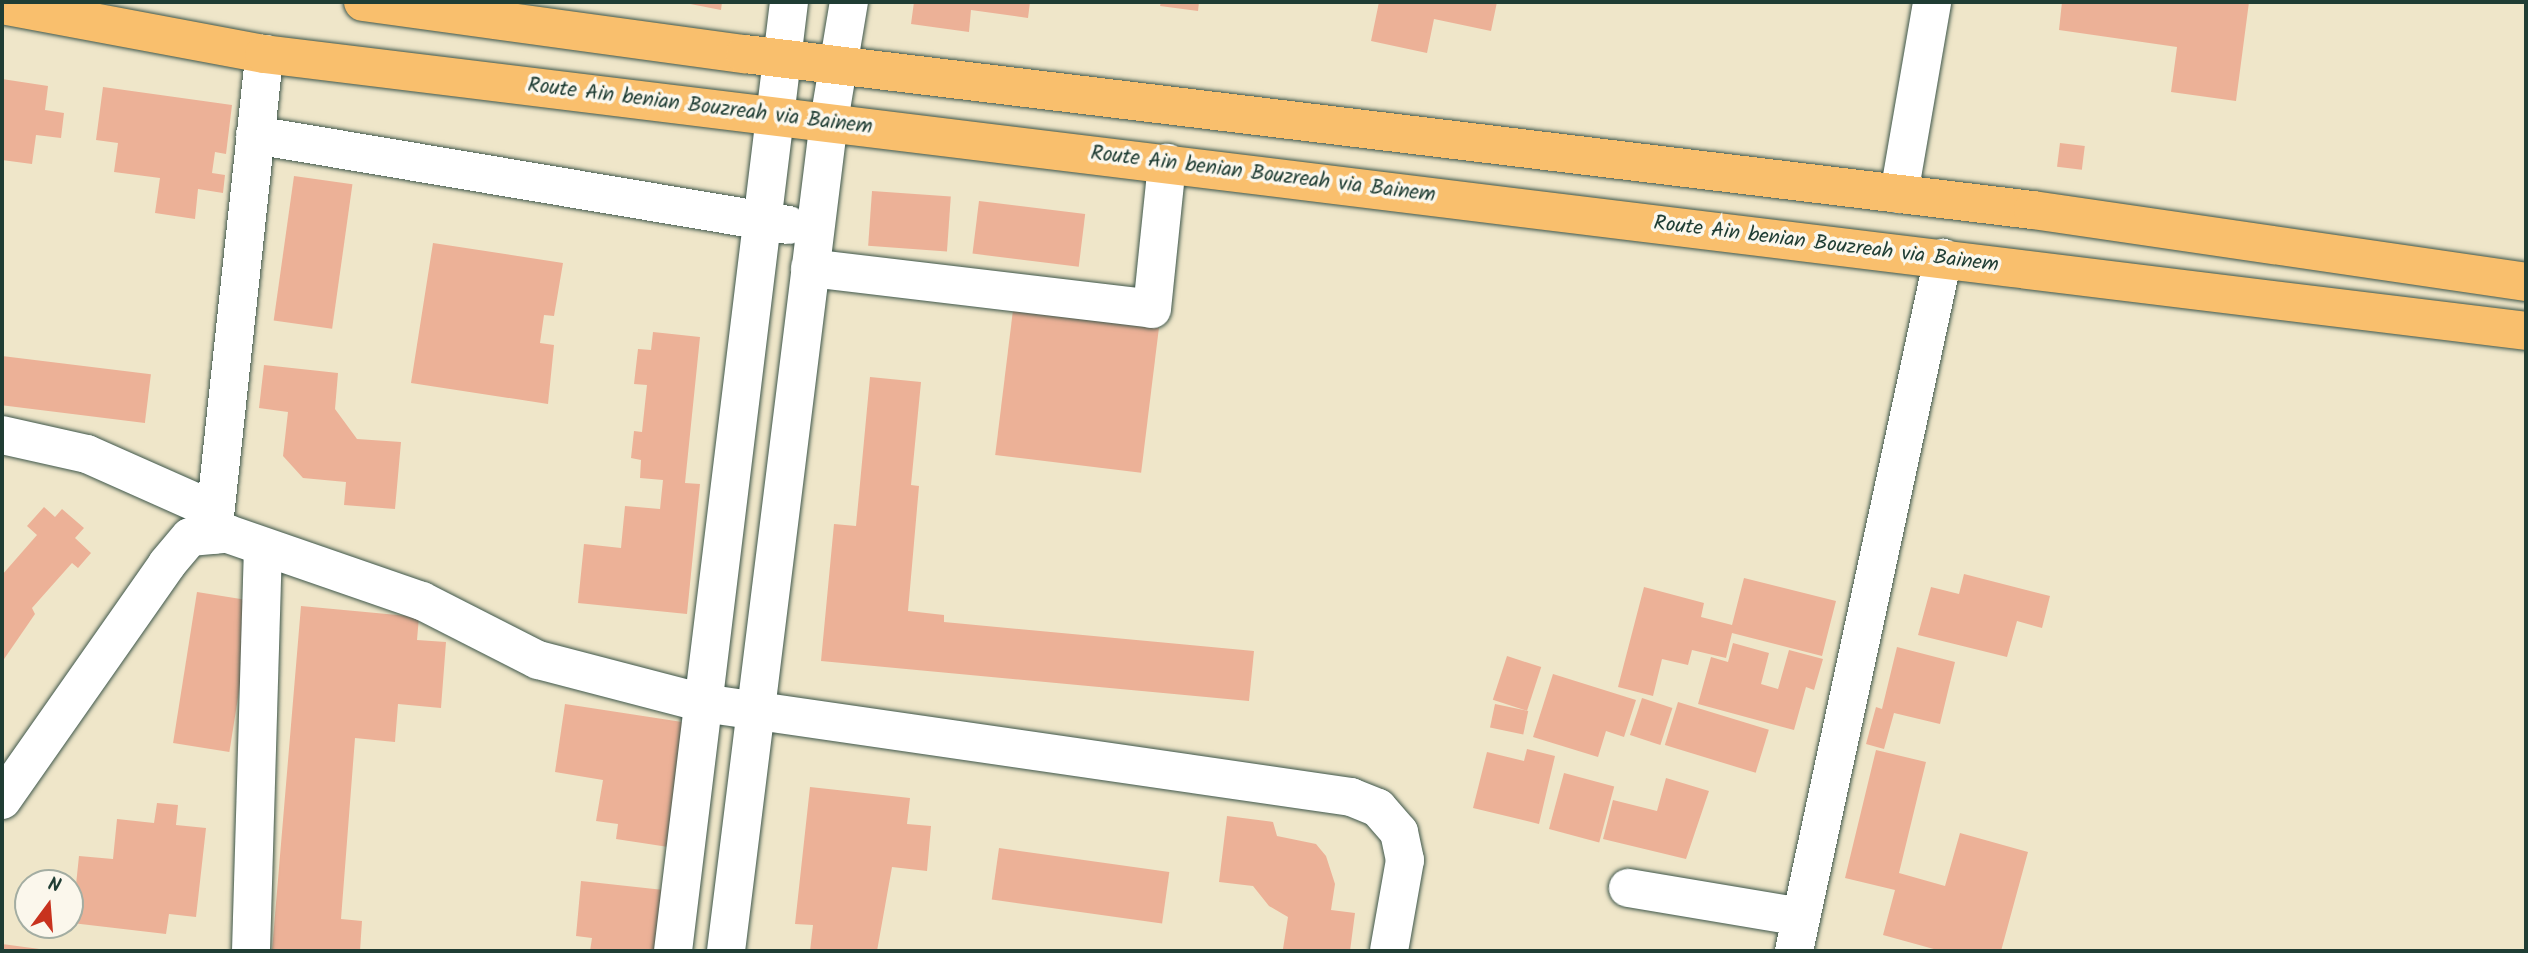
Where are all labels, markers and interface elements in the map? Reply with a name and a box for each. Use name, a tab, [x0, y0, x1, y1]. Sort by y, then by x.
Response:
street label: Route Ain benian Bouzreah via Bainem	[526, 73, 874, 141]
street label: Route Ain benian Bouzreah via Bainem	[1089, 141, 1437, 209]
street label: Route Ain benian Bouzreah via Bainem	[1652, 211, 2000, 279]
north arrow	[14, 869, 84, 939]
text: N	[44, 870, 64, 902]

